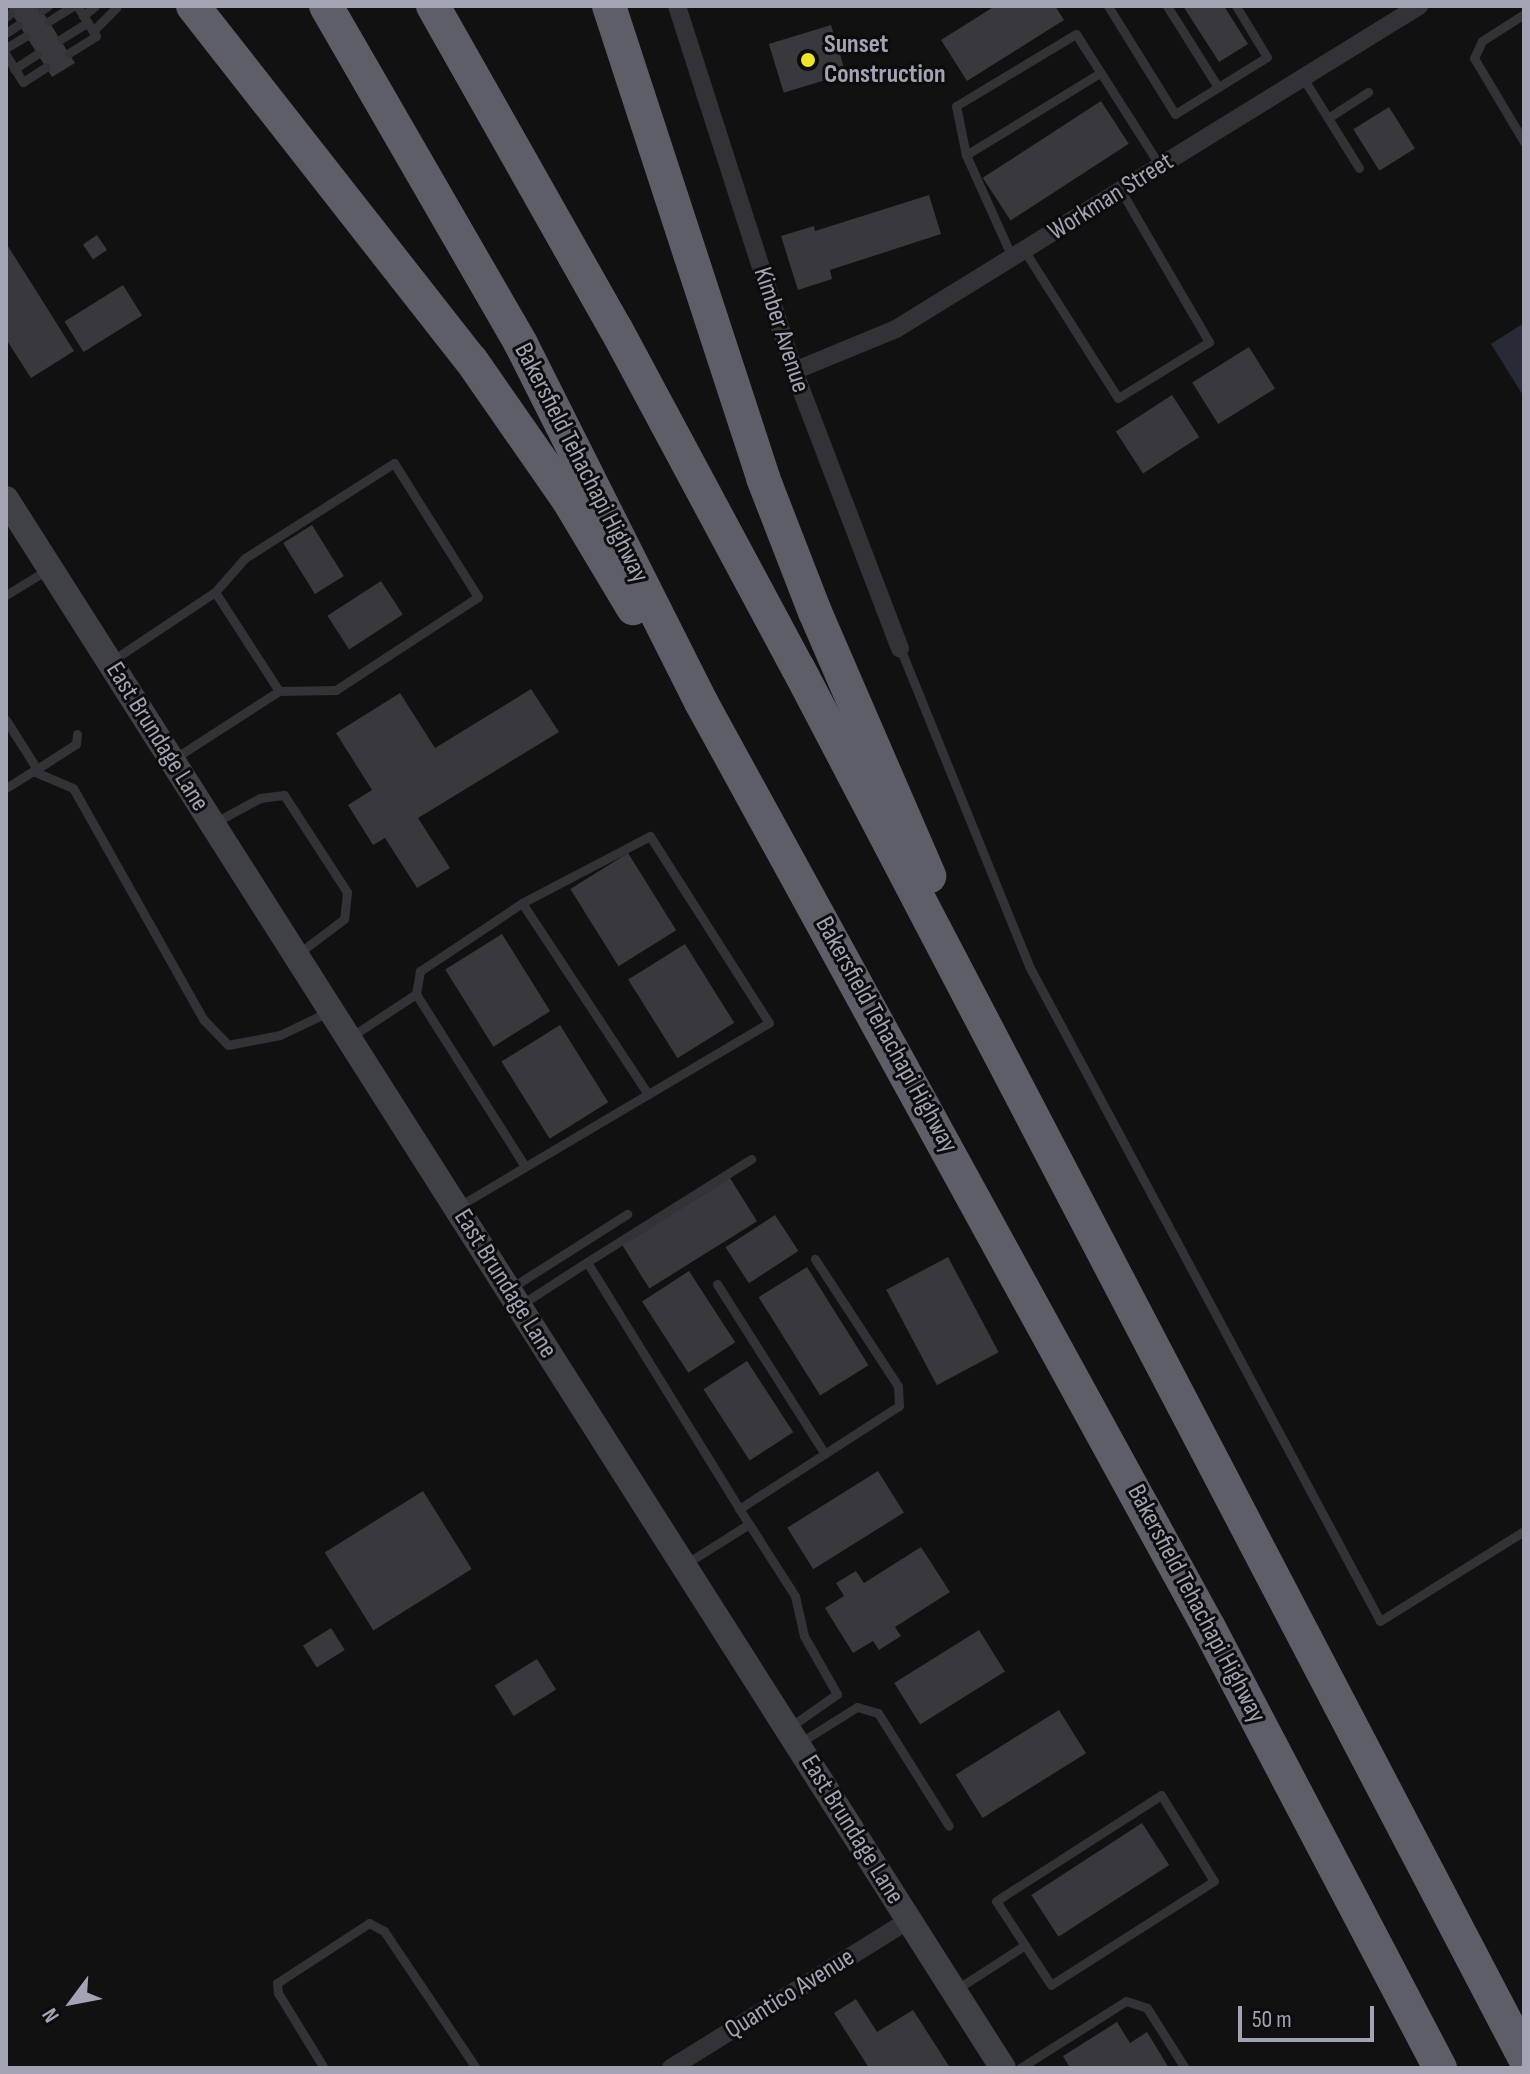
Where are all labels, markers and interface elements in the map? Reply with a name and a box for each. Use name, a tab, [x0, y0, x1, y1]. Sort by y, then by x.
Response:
place label: Sunset Construction	[824, 29, 946, 90]
marker: Sunset Construction	[799, 51, 817, 69]
street label: Workman Street	[1043, 146, 1179, 248]
street label: Kimber Avenue	[746, 263, 816, 397]
street label: Bakersfield Tehachapi Highway	[507, 338, 655, 588]
street label: East Brundage Lane	[99, 657, 215, 817]
street label: Bakersfield Tehachapi Highway	[808, 912, 964, 1158]
street label: East Brundage Lane	[447, 1204, 563, 1364]
street label: Bakersfield Tehachapi Highway	[1120, 1480, 1272, 1728]
street label: East Brundage Lane	[794, 1750, 910, 1910]
street label: Quantico Avenue	[720, 1942, 860, 2046]
north arrow	[32, 1962, 112, 2042]
scale bar	[1242, 1990, 1378, 2040]
text: N	[37, 2003, 66, 2027]
text: 50 m	[1252, 2005, 1292, 2034]

